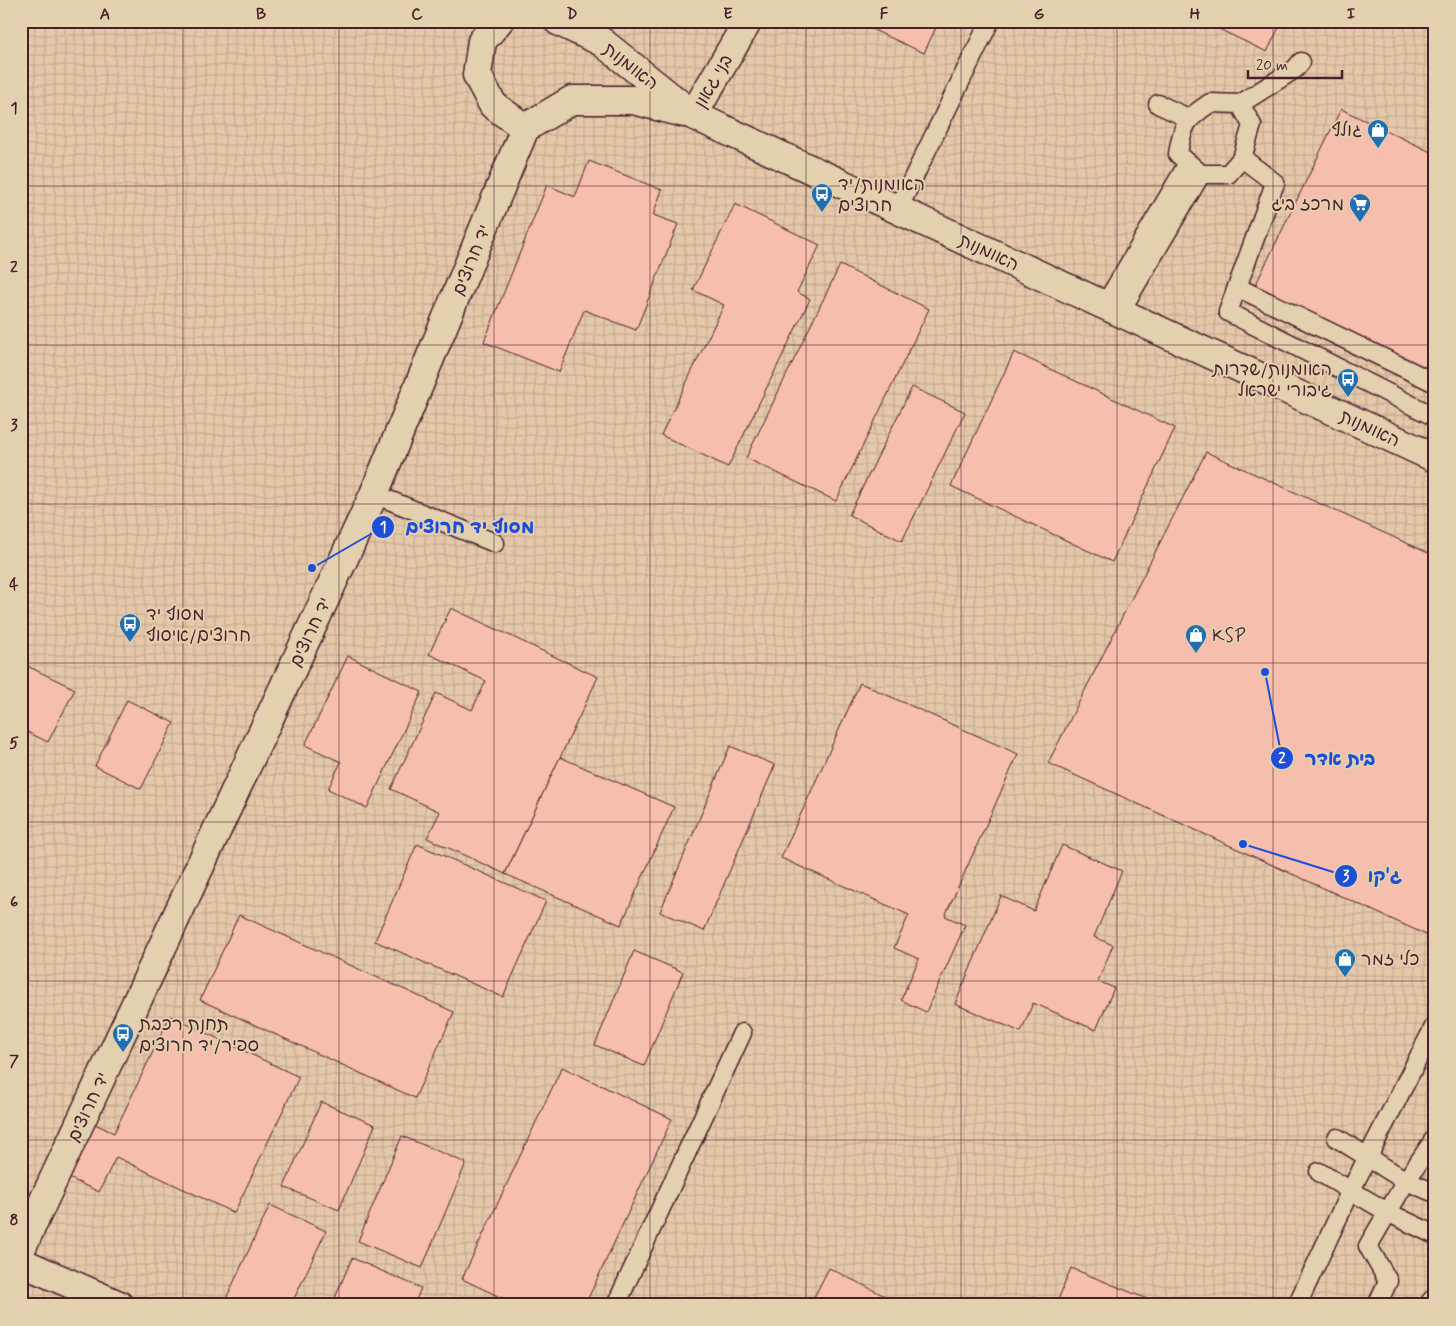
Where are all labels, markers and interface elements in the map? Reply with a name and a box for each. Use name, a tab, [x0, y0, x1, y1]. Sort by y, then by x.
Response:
text: A	[100, 4, 110, 25]
text: B	[256, 4, 266, 25]
text: C	[411, 4, 423, 25]
text: D	[566, 4, 578, 25]
text: E	[723, 4, 733, 25]
text: F	[880, 4, 889, 25]
text: G	[1034, 4, 1045, 25]
text: H	[1190, 4, 1201, 25]
text: I	[1347, 4, 1356, 25]
street label: האומנות	[598, 38, 663, 96]
scale bar	[1248, 48, 1342, 80]
street label: בני גאון	[689, 50, 739, 113]
text: 20 m	[1256, 56, 1288, 76]
text: 1	[10, 98, 18, 119]
shop icon: גולף	[1366, 118, 1390, 149]
place label: גולף	[1332, 119, 1362, 143]
place label: האומנות/יד חרוצים	[838, 173, 925, 218]
bus stop icon: האומנות/יד חרוצים	[810, 182, 834, 213]
supermarket icon: מרכז ביג	[1348, 192, 1372, 223]
place label: מרכז ביג	[1271, 193, 1344, 217]
street label: יד חרוצים	[447, 221, 497, 299]
street label: האומנות	[955, 229, 1023, 277]
text: 2	[10, 257, 18, 278]
place label: האומנות/שדרות גיבורי ישראל	[1212, 358, 1332, 403]
bus stop icon: האומנות/שדרות גיבורי ישראל	[1336, 367, 1360, 398]
street label: האומנות	[1336, 405, 1404, 453]
text: 3	[10, 415, 18, 436]
callout: מסוף יד חרוצים	[370, 510, 544, 544]
text: מסוף יד חרוצים	[406, 515, 534, 540]
text: 1	[380, 518, 386, 538]
text: 4	[9, 574, 19, 595]
street label: יד חרוצים	[284, 594, 338, 671]
place label: מסוף יד חרוצים/איסוף	[146, 603, 251, 648]
bus stop icon: מסוף יד חרוצים/איסוף	[118, 612, 142, 643]
shop icon: KSP	[1184, 623, 1208, 654]
place label: KSP	[1212, 624, 1246, 648]
text: 5	[9, 733, 19, 754]
callout: בית אדר	[1270, 741, 1386, 775]
text: בית אדר	[1305, 747, 1375, 772]
text: 2	[1278, 749, 1286, 769]
callout: ג'קו	[1333, 859, 1413, 893]
text: ג'קו	[1368, 864, 1402, 889]
text: 3	[1343, 867, 1350, 887]
text: 6	[10, 892, 18, 913]
shop icon: כלי זמר	[1333, 947, 1357, 978]
place label: כלי זמר	[1361, 948, 1420, 972]
place label: תחנת רכבת ספיר/יד חרוצים	[138, 1013, 259, 1058]
bus stop icon: תחנת רכבת ספיר/יד חרוצים	[111, 1022, 135, 1053]
text: 7	[9, 1051, 19, 1072]
street label: יד חרוצים	[62, 1069, 116, 1146]
text: 8	[9, 1210, 19, 1231]

